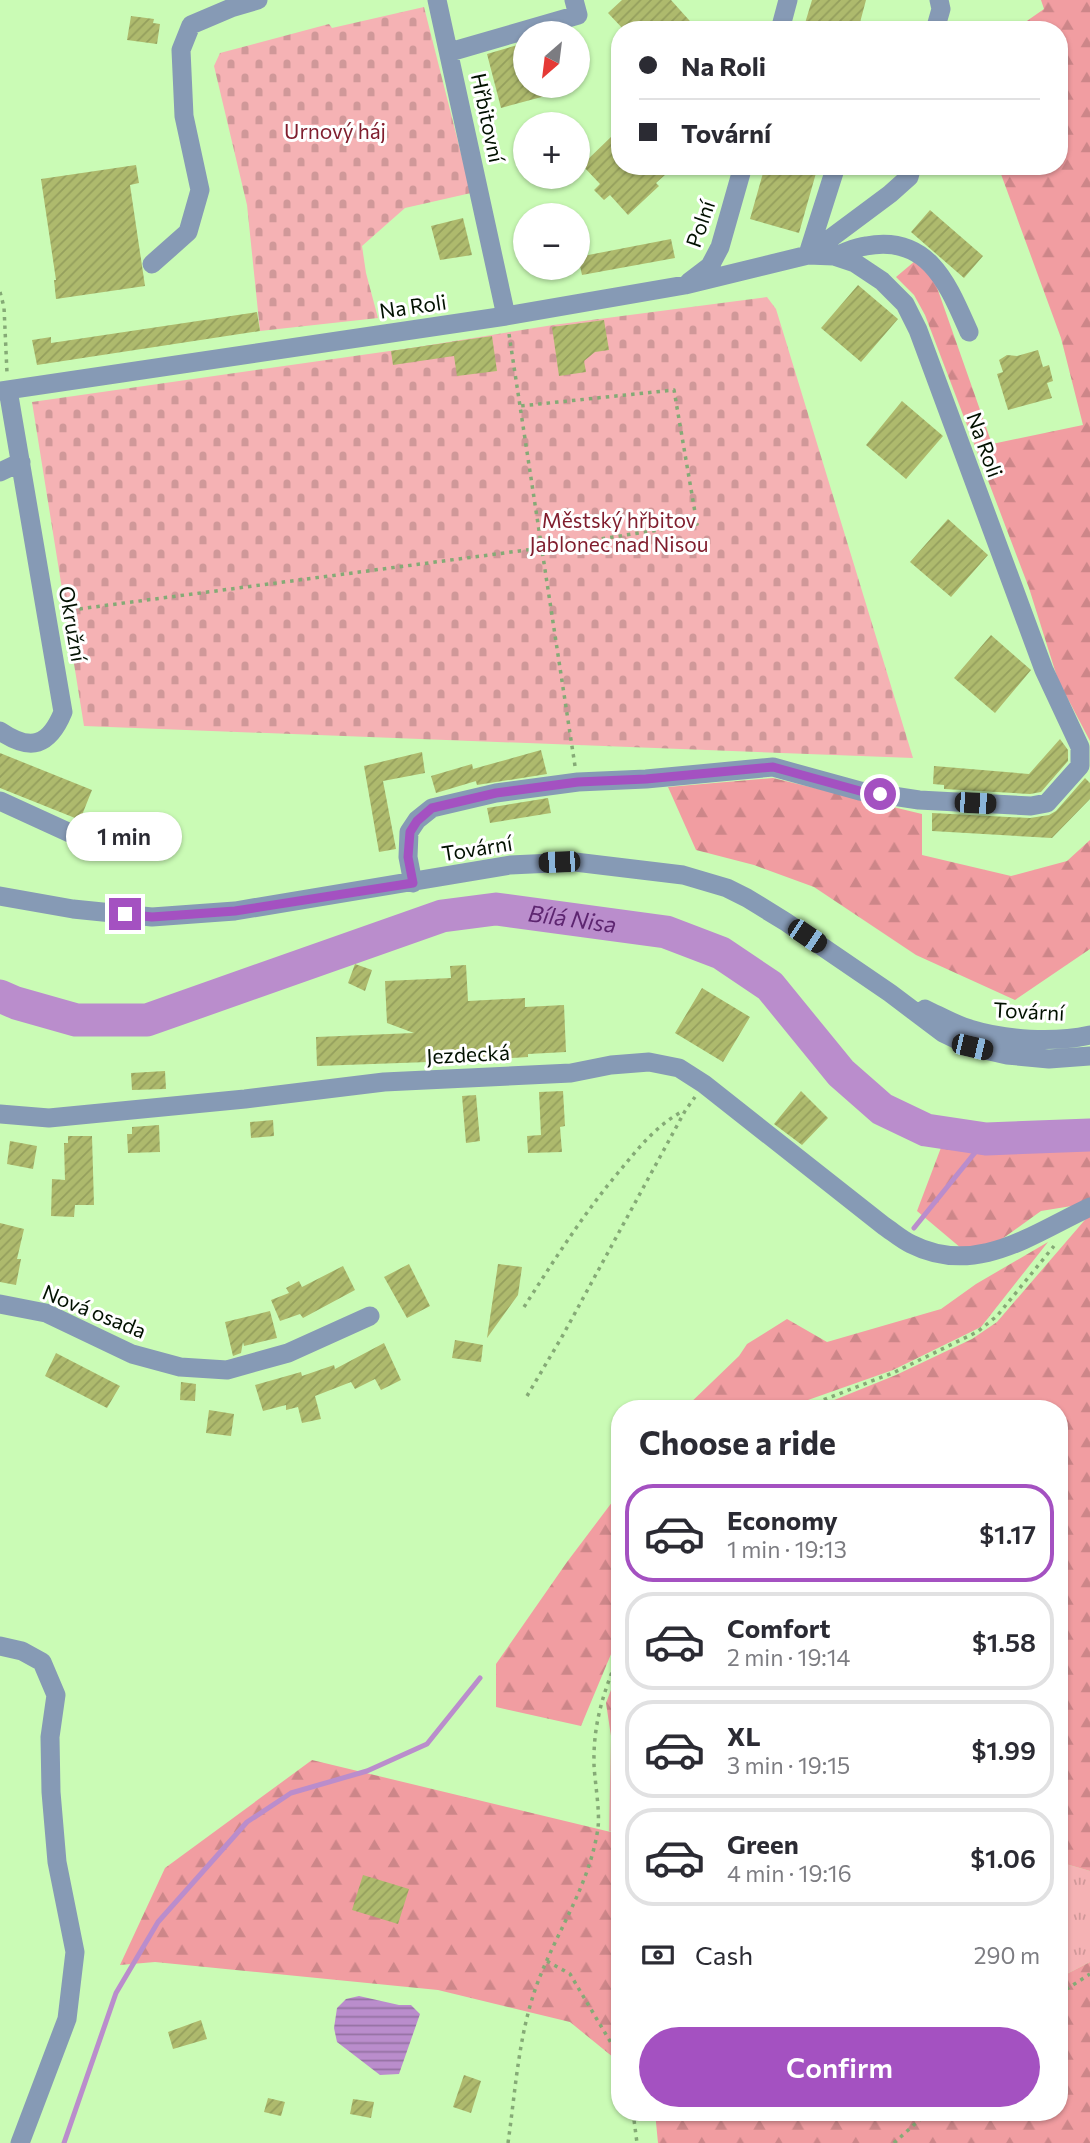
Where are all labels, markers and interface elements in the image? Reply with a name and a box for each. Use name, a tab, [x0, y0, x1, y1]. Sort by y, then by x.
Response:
north arrow	[513, 21, 590, 98]
map controls	[513, 21, 590, 280]
text: Na Roli	[681, 50, 766, 81]
street label: Hřbitovní	[467, 71, 510, 165]
button: +	[513, 112, 590, 189]
text: Tovární	[681, 117, 771, 148]
park label: Urnový háj	[284, 118, 386, 143]
street label: Polní	[680, 196, 719, 250]
button: −	[513, 203, 590, 280]
street label: Na Roli	[378, 288, 448, 323]
street label: Na Roli	[962, 408, 1009, 480]
park label: Městský hřbitov Jablonec nad Nisou	[529, 507, 709, 556]
street label: Okružní	[55, 584, 93, 664]
route start	[864, 778, 896, 810]
car	[954, 791, 997, 815]
callout: 1 min	[67, 813, 183, 862]
text: 1 min	[97, 822, 151, 850]
street label: Tovární	[440, 830, 515, 865]
car	[538, 851, 581, 873]
route end	[109, 898, 141, 930]
water label: Bílá Nisa	[526, 898, 618, 938]
car	[784, 916, 831, 956]
street label: Tovární	[993, 996, 1066, 1025]
car	[950, 1032, 995, 1062]
street label: Jezdecká	[426, 1039, 510, 1068]
street label: Nová osada	[39, 1279, 150, 1343]
text: Choose a ride	[639, 1422, 836, 1462]
icon: car	[643, 1502, 706, 1565]
text: Economy	[727, 1504, 838, 1535]
text: $1.17	[979, 1518, 1036, 1549]
text: 1 min · 19:13	[727, 1535, 847, 1563]
icon: car	[643, 1610, 706, 1673]
text: Comfort	[727, 1612, 830, 1643]
text: $1.58	[972, 1626, 1036, 1657]
text: 2 min · 19:14	[727, 1643, 850, 1671]
icon: car	[643, 1718, 706, 1781]
text: XL	[727, 1720, 761, 1751]
text: $1.99	[971, 1734, 1036, 1765]
text: 3 min · 19:15	[727, 1751, 850, 1779]
icon: car	[643, 1826, 706, 1889]
text: Green	[727, 1828, 799, 1859]
text: $1.06	[970, 1842, 1036, 1873]
text: 4 min · 19:16	[727, 1859, 852, 1887]
icon: cash	[639, 1936, 677, 1974]
text: Cash	[695, 1939, 753, 1970]
text: 290 m	[974, 1941, 1040, 1969]
button: Confirm	[639, 2027, 1040, 2107]

